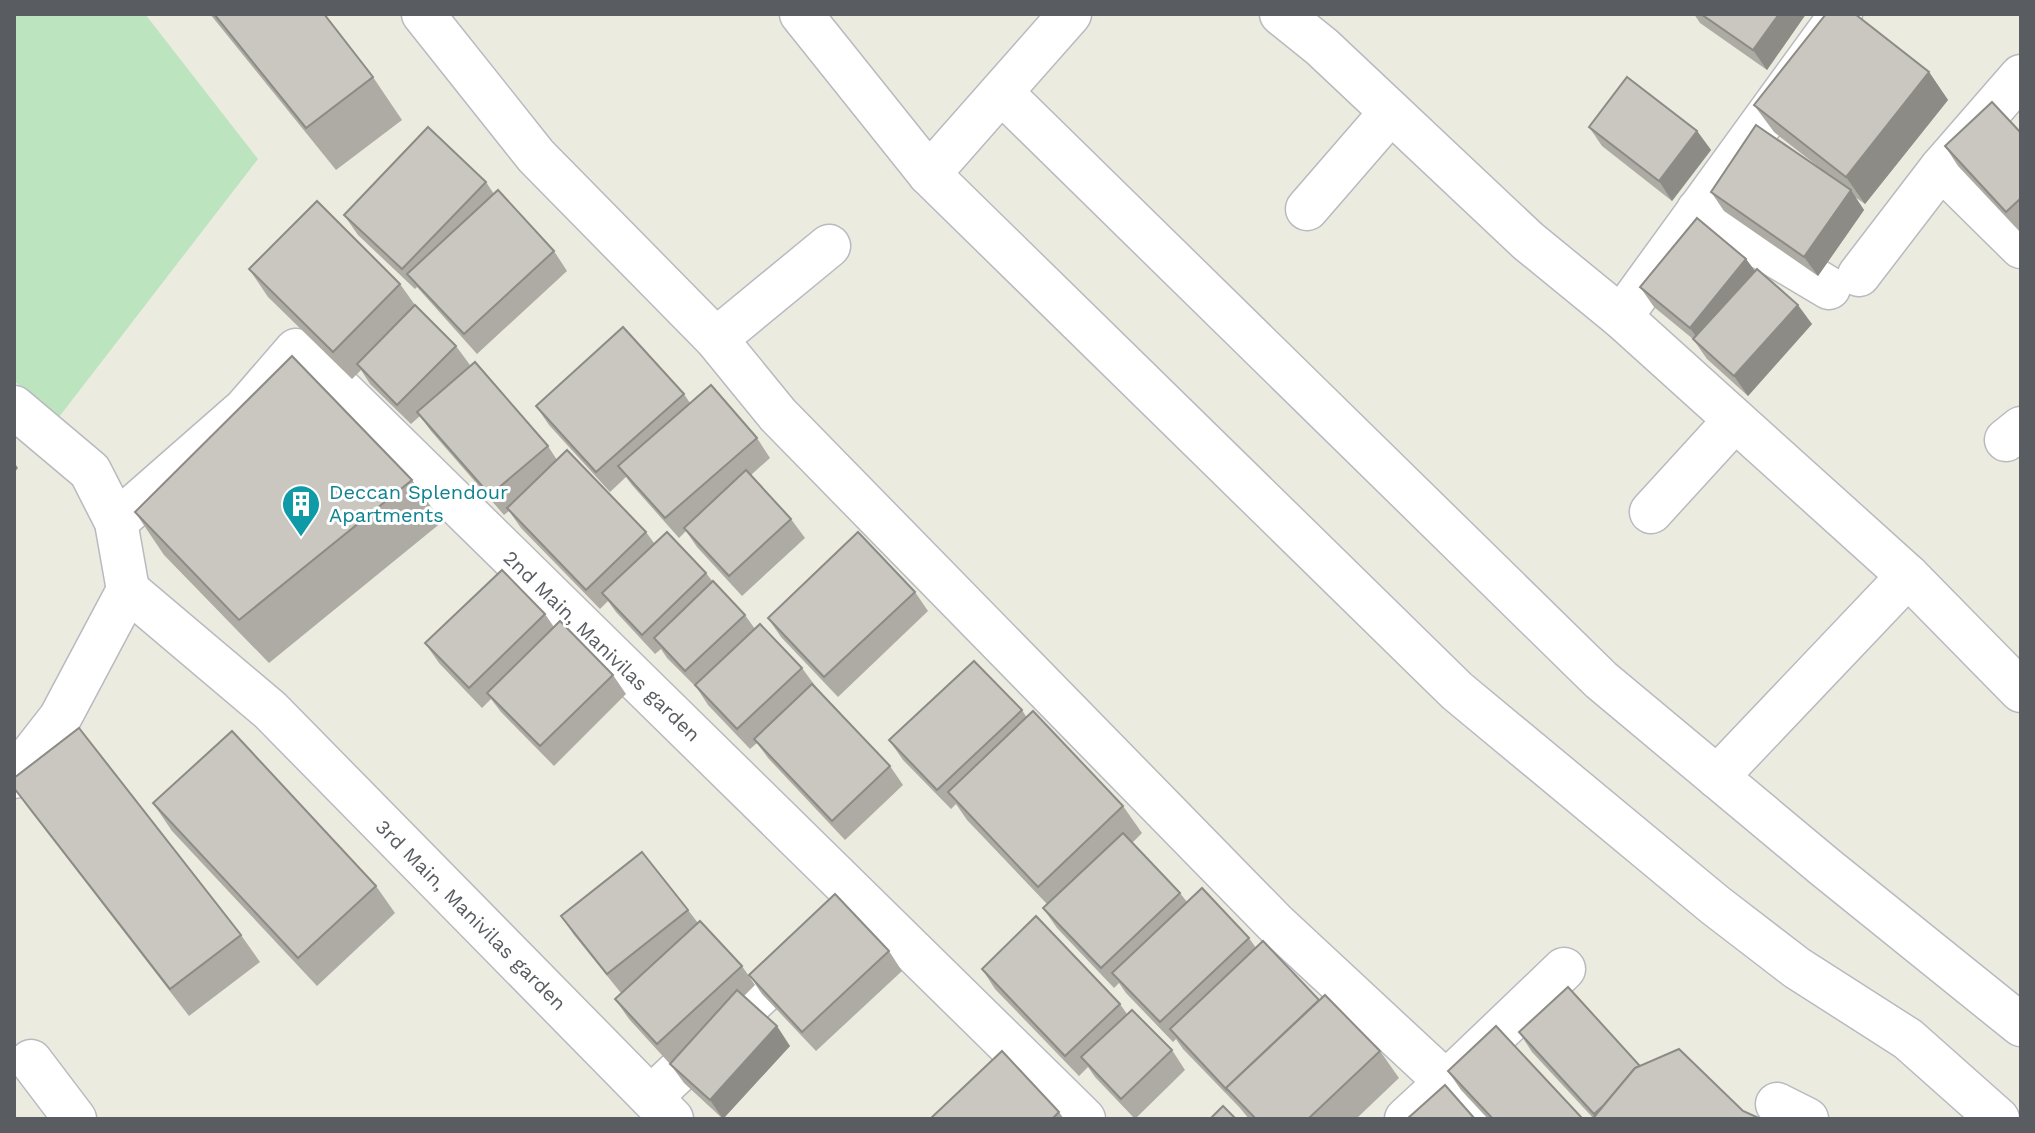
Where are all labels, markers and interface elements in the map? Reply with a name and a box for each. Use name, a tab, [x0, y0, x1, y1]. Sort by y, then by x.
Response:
place label: Deccan Splendour Apartments	[329, 480, 508, 527]
building icon: Deccan Splendour Apartments	[280, 483, 322, 538]
street label: 2nd Main, Manivilas garden	[499, 546, 705, 746]
street label: 3rd Main, Manivilas garden	[371, 815, 571, 1015]

